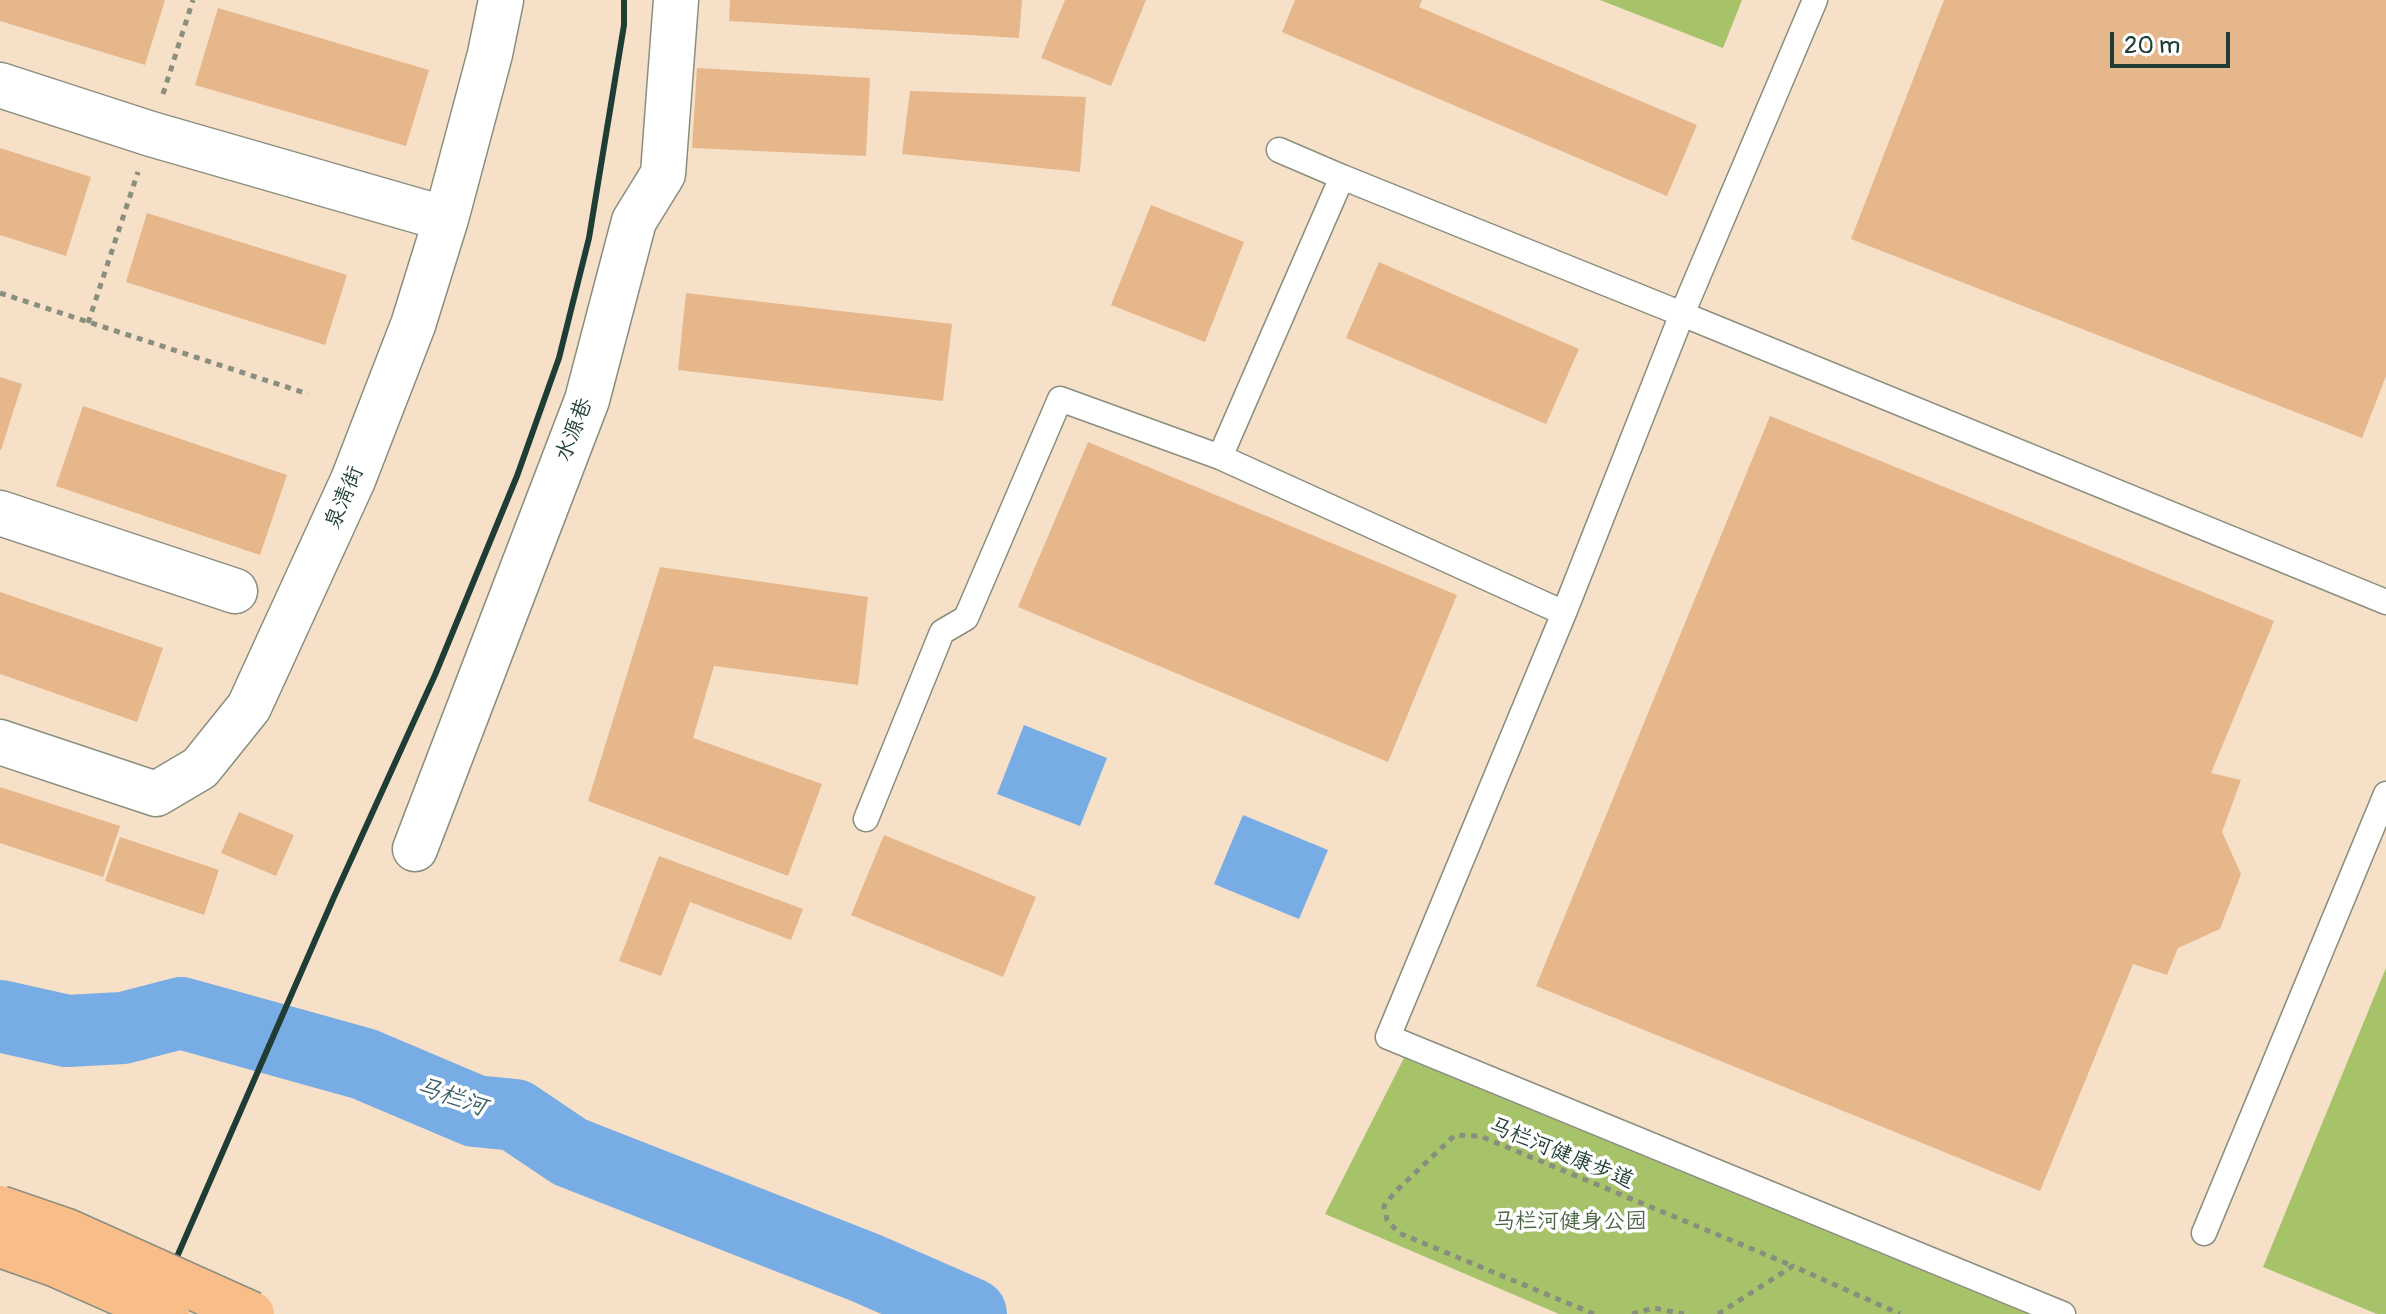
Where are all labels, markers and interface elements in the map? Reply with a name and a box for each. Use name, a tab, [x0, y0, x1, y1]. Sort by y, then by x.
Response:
scale bar	[2114, 16, 2234, 66]
text: 20 m	[2124, 31, 2180, 60]
street label: 水源巷	[551, 394, 599, 466]
street label: 泉清街	[320, 462, 370, 534]
water label: 马栏河	[412, 1073, 490, 1123]
street label: 马栏河健康步道	[1485, 1113, 1637, 1195]
park label: 马栏河健身公园	[1493, 1209, 1647, 1235]

